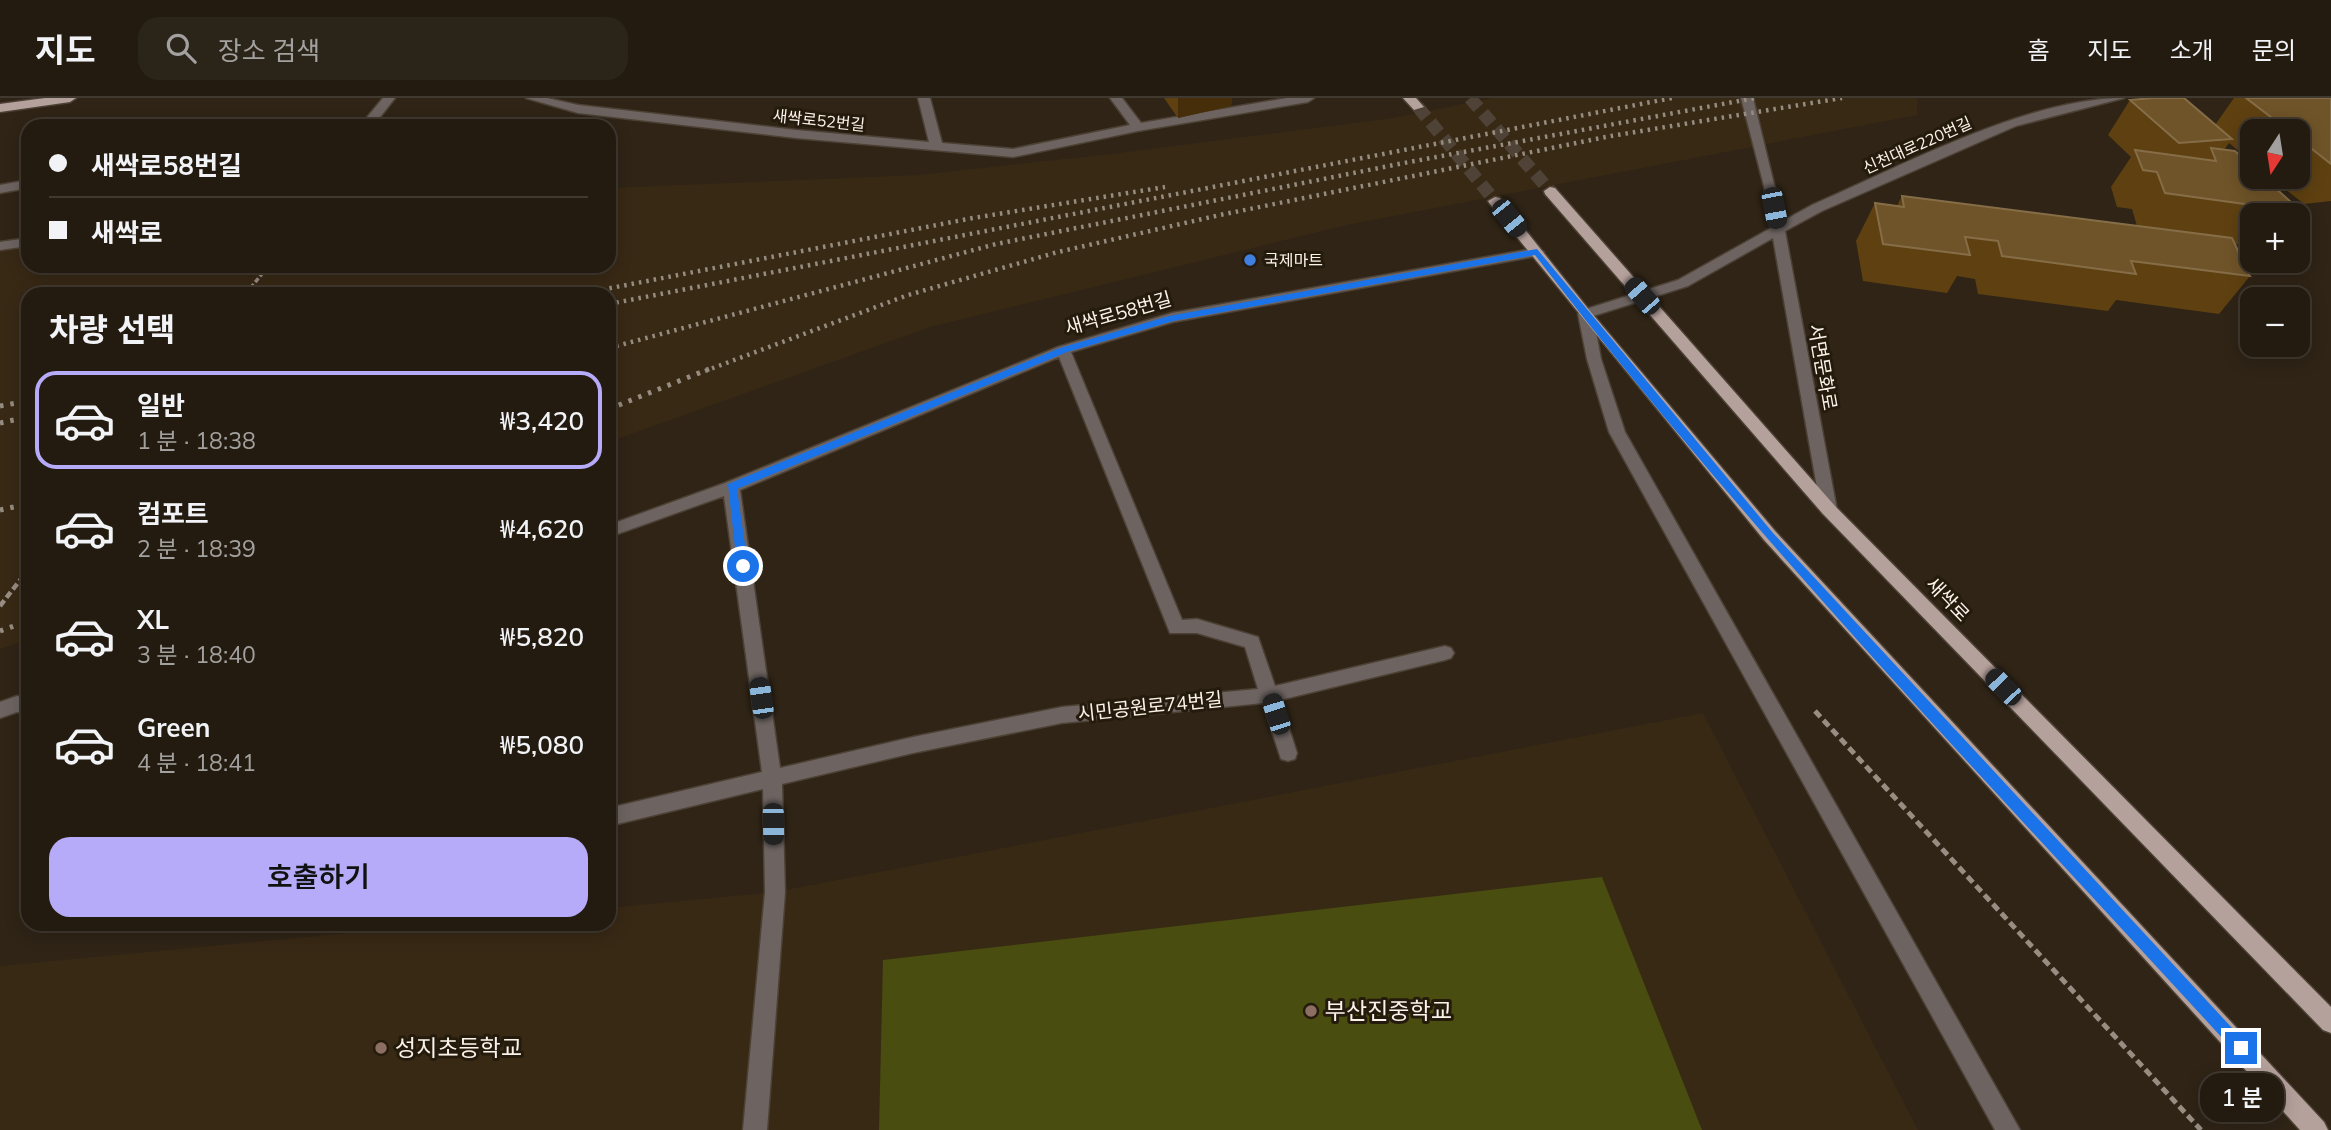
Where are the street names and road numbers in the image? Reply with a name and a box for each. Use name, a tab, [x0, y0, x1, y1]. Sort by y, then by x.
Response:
street label: 새싹로52번길	[772, 105, 866, 135]
street label: 신천대로220번길	[1859, 112, 1975, 178]
street label: 새싹로58번길	[1062, 286, 1174, 340]
street label: 서면문화로	[1804, 322, 1842, 412]
street label: 새싹로	[1921, 572, 1975, 626]
street label: 시민공원로74번길	[1077, 686, 1223, 726]

